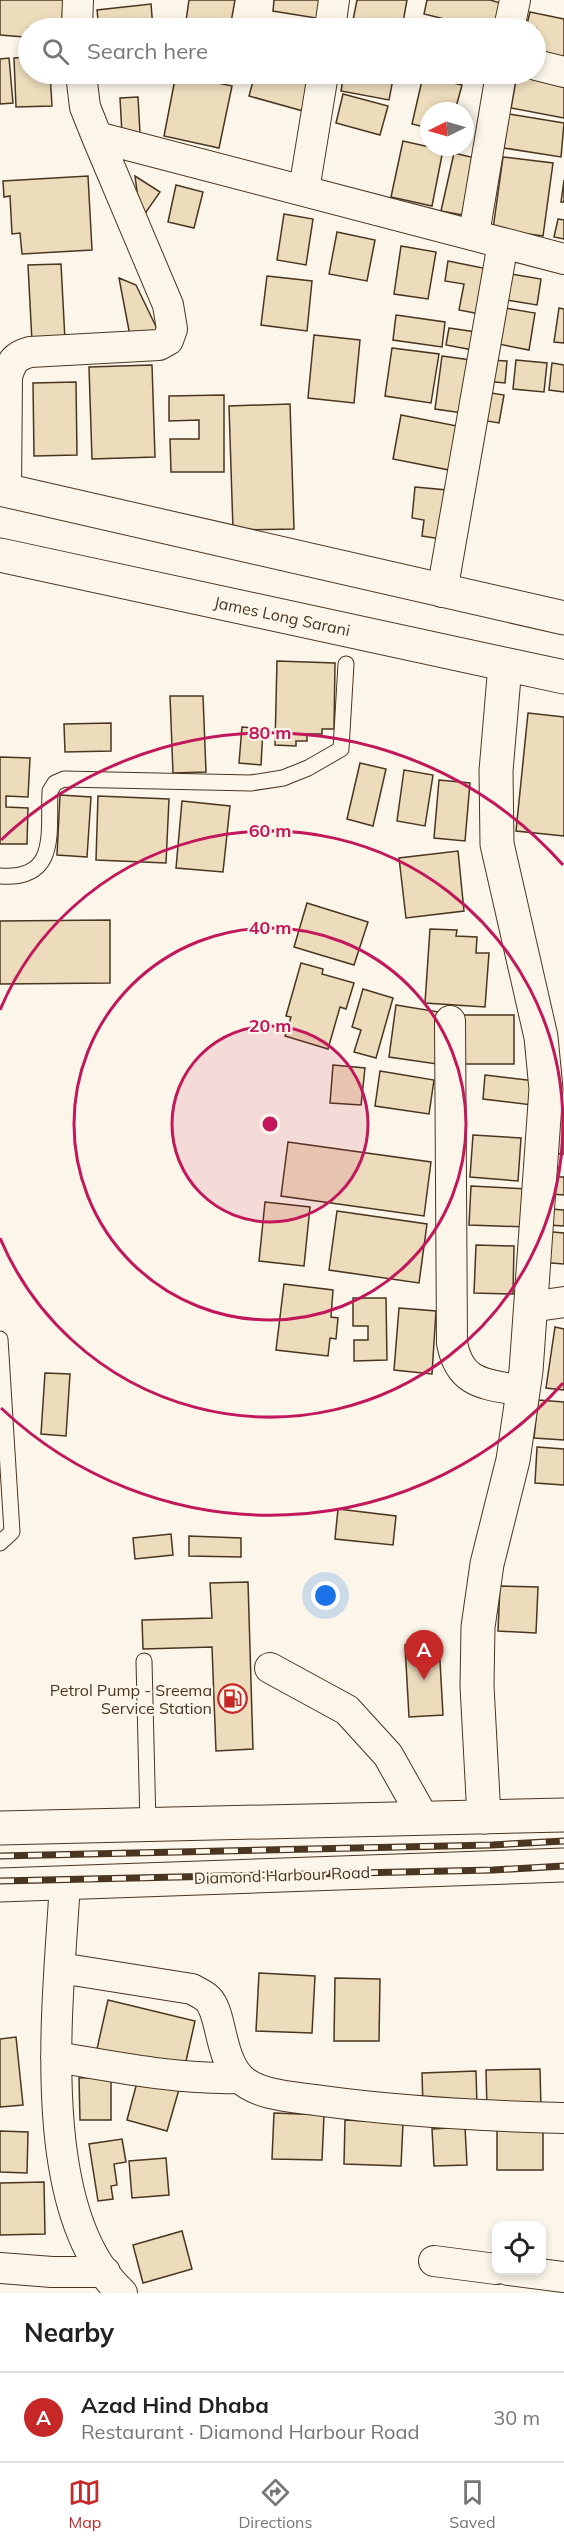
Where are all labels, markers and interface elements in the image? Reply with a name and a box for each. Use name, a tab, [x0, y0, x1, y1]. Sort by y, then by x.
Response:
search box	[18, 18, 546, 84]
icon: search	[39, 35, 72, 68]
text: Search here	[87, 37, 208, 65]
north arrow	[420, 102, 474, 156]
street label: James Long Sarani	[212, 592, 352, 640]
text: 80 m	[249, 721, 291, 744]
text: 60 m	[249, 819, 291, 842]
text: 40 m	[249, 916, 291, 939]
text: 20 m	[249, 1014, 291, 1037]
centre of rings	[260, 1114, 280, 1134]
your location	[311, 1581, 340, 1610]
pin: A	[404, 1630, 444, 1680]
place label: Petrol Pump - Sreema Service Station	[50, 1680, 212, 1718]
fuel station icon: Petrol Pump - Sreema Service Station	[217, 1683, 249, 1715]
street label: Diamond Harbour Road	[193, 1862, 371, 1888]
map controls	[492, 2221, 546, 2275]
button: locate	[492, 2221, 546, 2275]
text: Nearby	[24, 2316, 114, 2349]
text: Azad Hind Dhaba	[81, 2391, 269, 2419]
text: A	[36, 2405, 51, 2430]
text: 30 m	[493, 2405, 540, 2430]
text: Restaurant · Diamond Harbour Road	[81, 2419, 419, 2444]
tab: Map	[68, 2476, 101, 2532]
tab: Directions	[238, 2476, 312, 2532]
tab: Saved	[449, 2476, 496, 2532]

